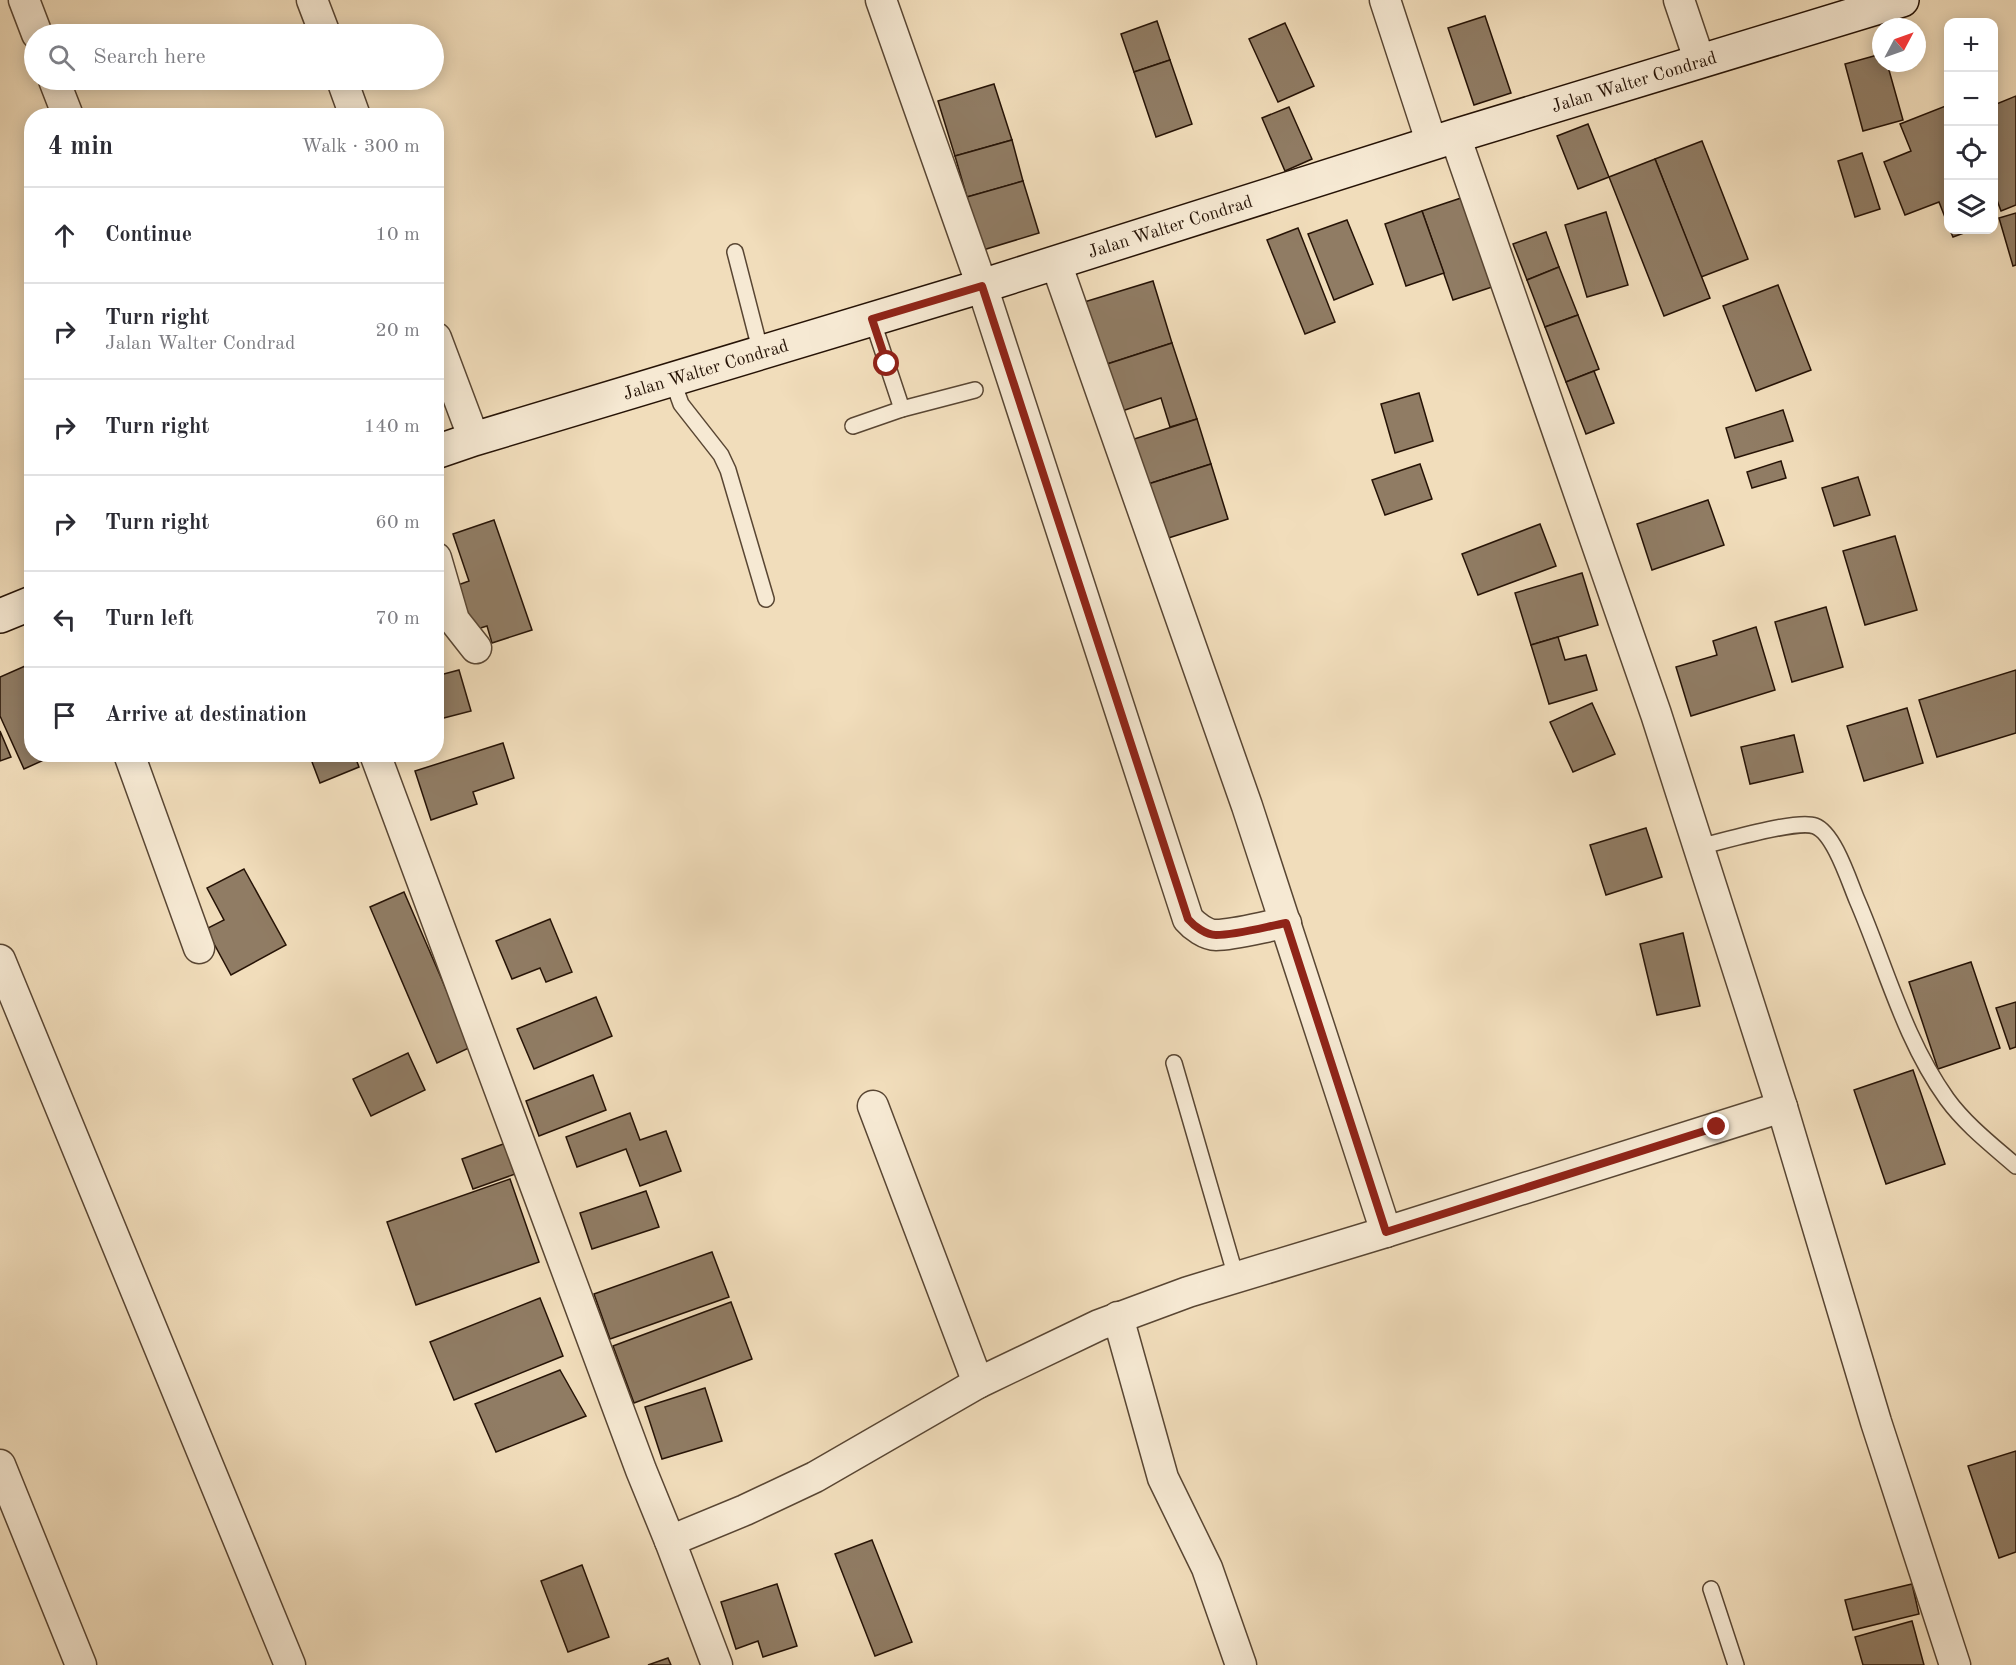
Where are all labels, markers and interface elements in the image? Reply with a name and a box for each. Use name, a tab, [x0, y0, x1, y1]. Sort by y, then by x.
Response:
north arrow	[1872, 18, 1926, 72]
map controls	[1944, 18, 1998, 234]
button: +	[1944, 18, 1998, 72]
search box	[24, 24, 444, 90]
icon: search	[45, 41, 78, 74]
text: Search here	[93, 46, 206, 68]
street label: Jalan Walter Condrad	[1550, 49, 1719, 116]
button: −	[1944, 72, 1998, 126]
button: locate	[1944, 126, 1998, 180]
text: 4 min	[48, 134, 113, 160]
text: Walk · 300 m	[301, 137, 420, 157]
button: layers	[1944, 180, 1998, 234]
street label: Jalan Walter Condrad	[1086, 193, 1255, 262]
icon: ahead	[48, 219, 81, 252]
text: Continue	[105, 224, 192, 246]
text: 10 m	[375, 225, 420, 245]
text: Turn right	[105, 307, 209, 329]
icon: right	[48, 315, 81, 348]
text: 20 m	[375, 321, 420, 341]
text: Jalan Walter Condrad	[105, 334, 295, 354]
street label: Jalan Walter Condrad	[621, 337, 791, 404]
route start	[873, 350, 899, 376]
icon: right	[48, 411, 81, 444]
text: Turn right	[105, 416, 209, 438]
text: 140 m	[364, 417, 420, 437]
icon: right	[48, 507, 81, 540]
text: Turn right	[105, 512, 209, 534]
text: 60 m	[375, 513, 420, 533]
icon: left	[48, 603, 81, 636]
text: Turn left	[105, 608, 194, 630]
text: 70 m	[375, 609, 420, 629]
icon: arrive	[48, 699, 81, 732]
text: Arrive at destination	[105, 704, 307, 726]
route end	[1703, 1113, 1729, 1139]

